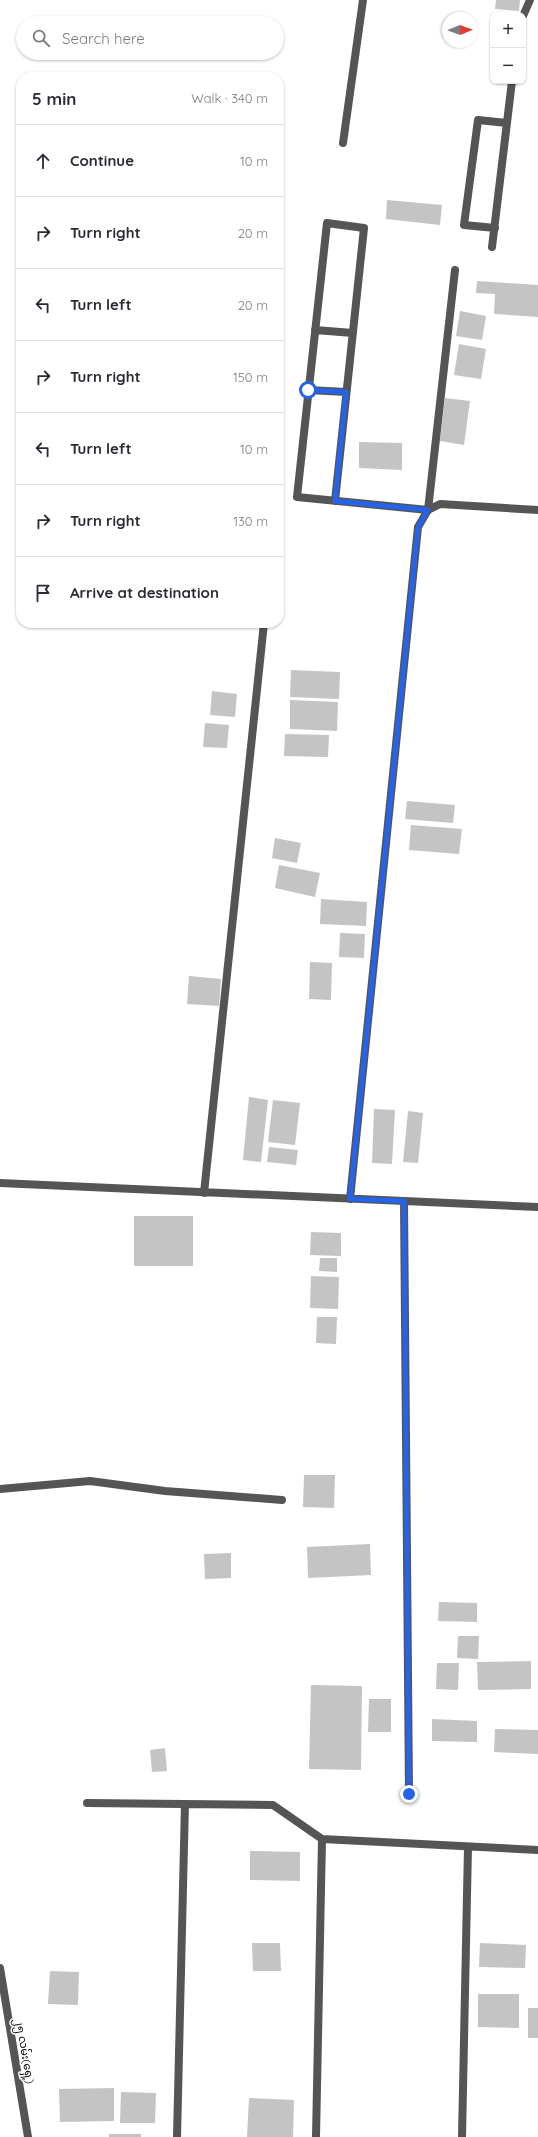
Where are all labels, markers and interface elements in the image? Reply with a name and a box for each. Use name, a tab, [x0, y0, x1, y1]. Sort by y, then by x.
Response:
north arrow	[442, 12, 478, 48]
map controls	[490, 12, 526, 84]
button: +	[490, 12, 526, 48]
search box	[16, 16, 284, 60]
icon: search	[30, 27, 52, 49]
text: Search here	[62, 29, 145, 48]
button: −	[490, 48, 526, 84]
text: 5 min	[32, 88, 76, 109]
text: Walk · 340 m	[191, 90, 268, 106]
icon: ahead	[32, 150, 54, 172]
text: Continue	[70, 151, 134, 170]
text: 10 m	[240, 153, 268, 169]
icon: right	[32, 222, 54, 244]
text: Turn right	[70, 223, 141, 242]
text: 20 m	[238, 225, 268, 241]
icon: left	[32, 294, 54, 316]
text: Turn left	[70, 295, 132, 314]
text: 20 m	[238, 297, 268, 313]
icon: right	[32, 366, 54, 388]
text: Turn right	[70, 367, 141, 386]
text: 150 m	[233, 369, 268, 385]
route start	[299, 381, 317, 399]
icon: left	[32, 438, 54, 460]
text: Turn left	[70, 439, 132, 458]
text: 10 m	[240, 441, 268, 457]
icon: right	[32, 510, 54, 532]
text: Turn right	[70, 511, 141, 530]
text: 130 m	[233, 513, 268, 529]
icon: arrive	[32, 582, 54, 604]
text: Arrive at destination	[70, 583, 219, 602]
route end	[400, 1785, 418, 1803]
street label: ၂၅ လမ်း(ရှေ့)	[10, 2017, 38, 2085]

